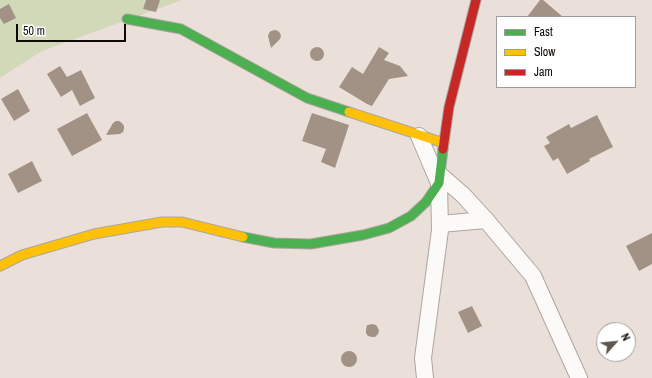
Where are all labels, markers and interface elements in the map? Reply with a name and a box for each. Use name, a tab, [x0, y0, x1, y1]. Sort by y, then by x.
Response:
scale bar	[18, 16, 128, 42]
legend	[496, 16, 636, 88]
text: 50 m	[23, 23, 45, 39]
text: Fast	[534, 24, 553, 40]
text: Slow	[534, 44, 555, 60]
text: Jam	[534, 64, 553, 80]
north arrow	[596, 322, 636, 362]
text: N	[618, 331, 634, 343]

